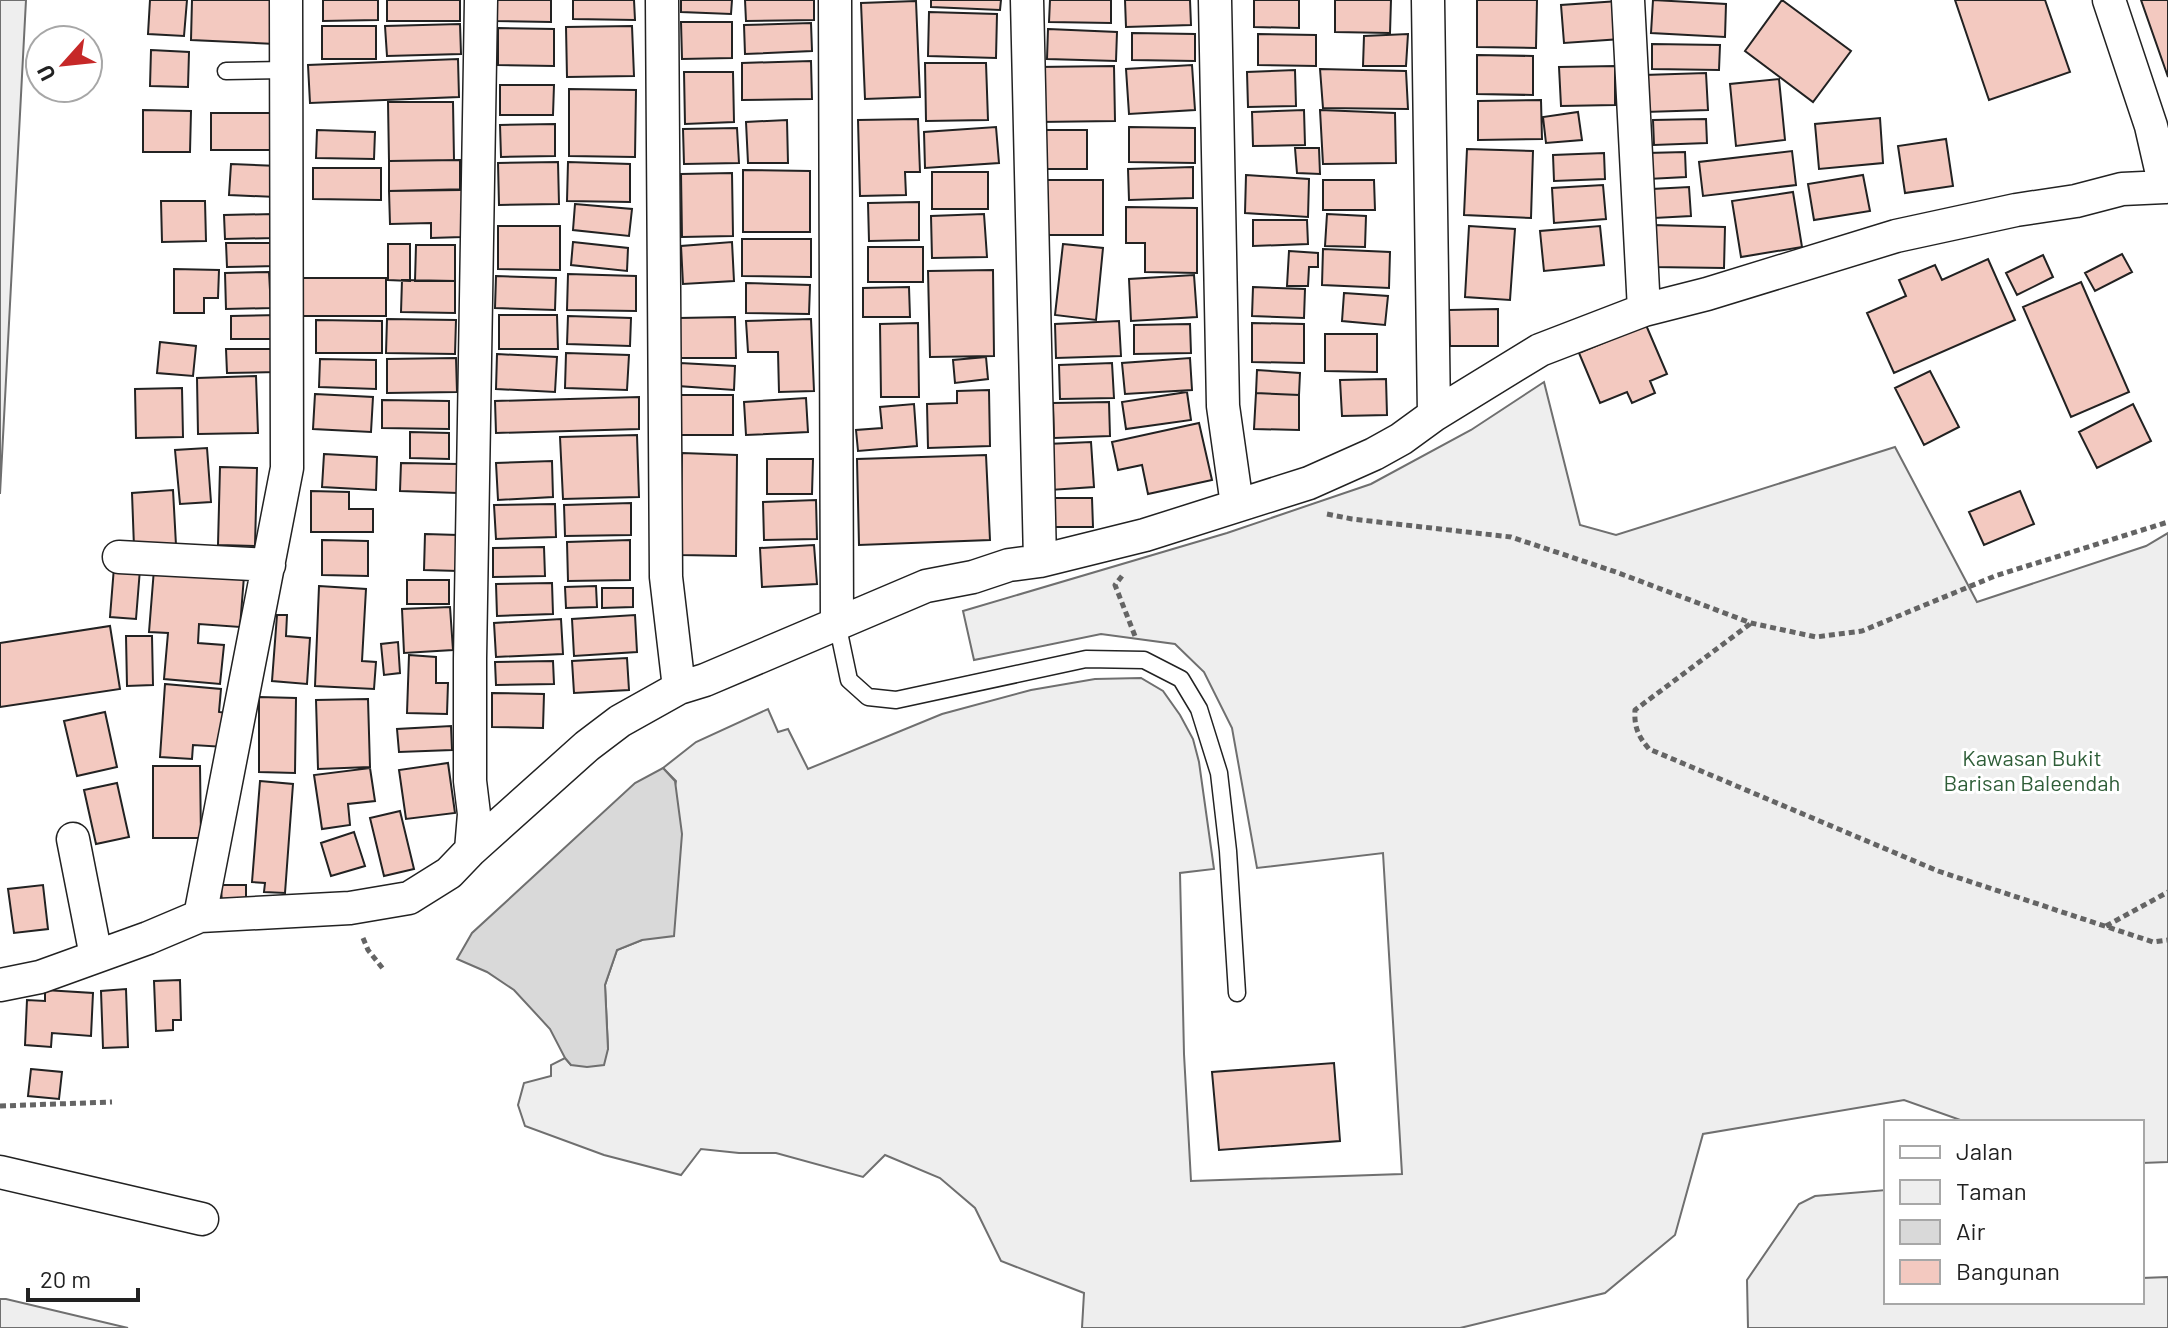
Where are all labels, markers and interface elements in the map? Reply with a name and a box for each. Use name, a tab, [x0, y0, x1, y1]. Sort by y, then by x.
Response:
north arrow	[24, 24, 104, 104]
text: U	[31, 61, 60, 86]
park label: Kawasan Bukit Barisan Baleendah	[1944, 744, 2120, 795]
legend	[1884, 1120, 2144, 1304]
text: Jalan	[1956, 1136, 2013, 1165]
text: Taman	[1956, 1176, 2027, 1205]
text: Air	[1956, 1216, 1986, 1245]
scale bar	[28, 1252, 138, 1302]
text: Bangunan	[1956, 1256, 2060, 1285]
text: 20 m	[40, 1264, 91, 1293]

